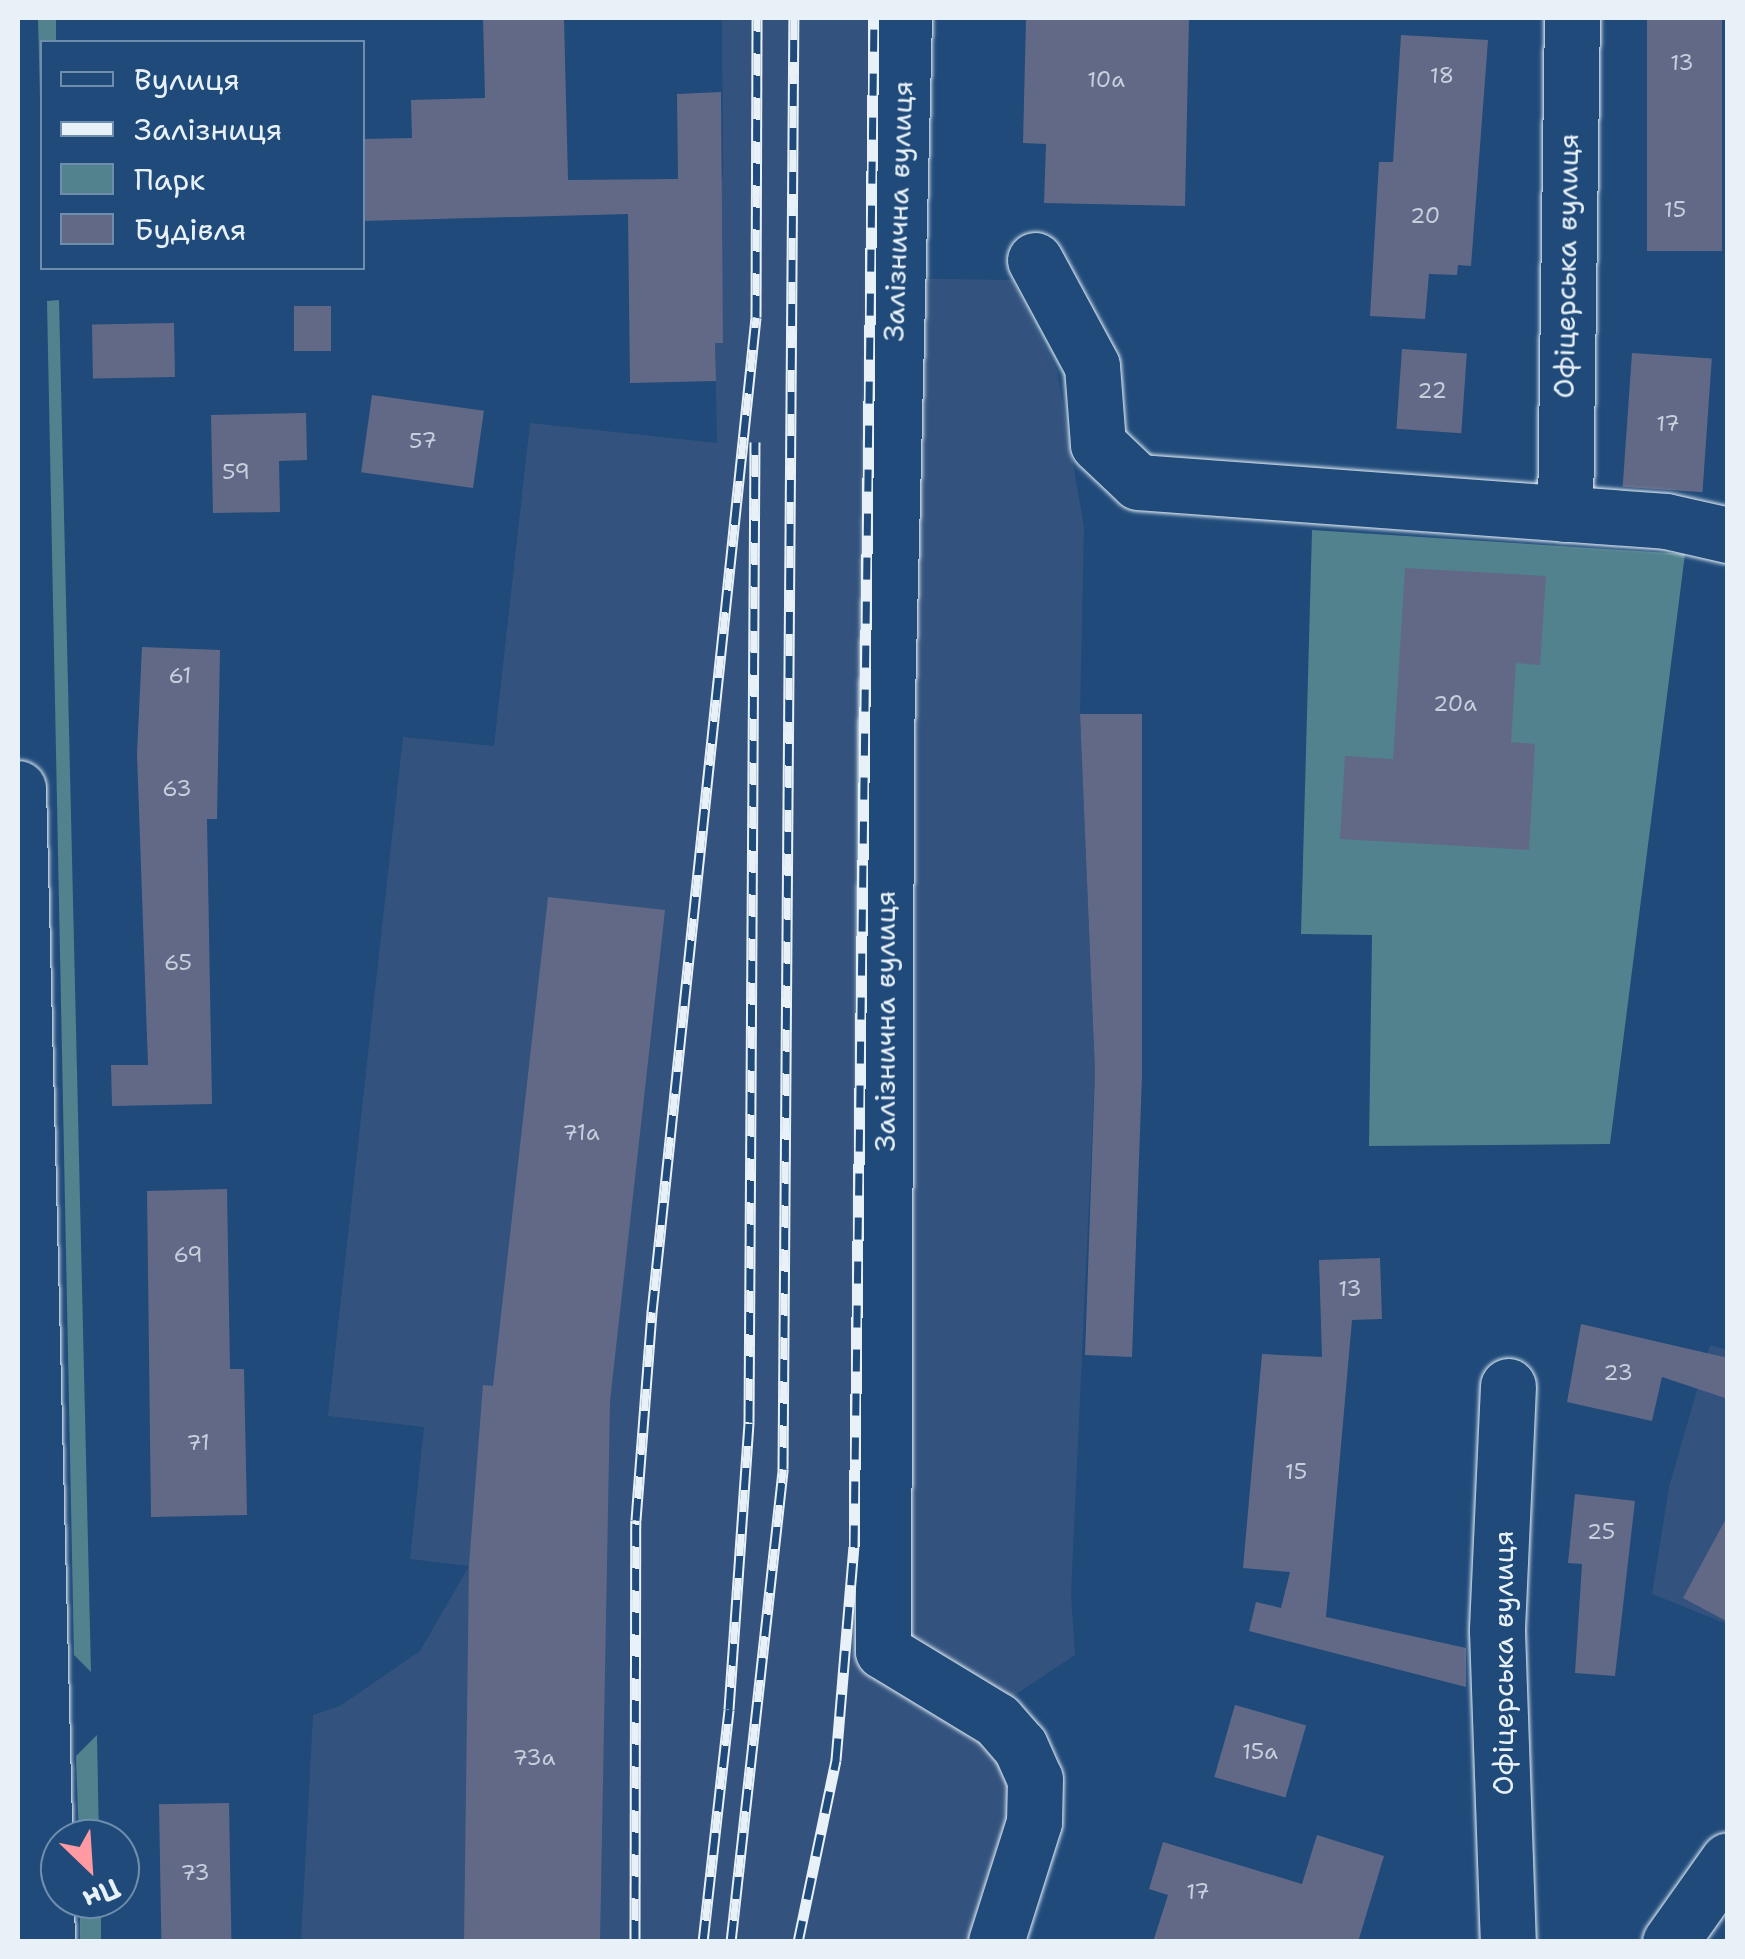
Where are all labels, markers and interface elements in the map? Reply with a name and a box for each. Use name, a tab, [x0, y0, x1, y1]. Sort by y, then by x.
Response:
legend	[40, 40, 365, 270]
house number: 13	[1670, 50, 1694, 76]
text: Вулиця	[134, 59, 240, 100]
house number: 18	[1430, 63, 1454, 89]
house number: 10а	[1087, 67, 1125, 93]
street label: Залізнична вулиця	[877, 80, 919, 342]
text: Залізниця	[134, 109, 283, 150]
street label: Офіцерська вулиця	[1547, 133, 1585, 399]
text: Парк	[134, 159, 205, 200]
house number: 15	[1664, 197, 1686, 223]
house number: 20	[1410, 203, 1440, 229]
text: Будівля	[134, 209, 247, 250]
house number: 22	[1417, 378, 1447, 404]
house number: 17	[1656, 411, 1680, 437]
house number: 57	[409, 428, 437, 454]
house number: 59	[222, 459, 250, 485]
house number: 61	[169, 663, 191, 689]
house number: 20а	[1433, 691, 1477, 717]
house number: 63	[162, 776, 192, 802]
street label: Залізнична вулиця	[868, 891, 902, 1151]
house number: 65	[164, 950, 192, 976]
house number: 71а	[562, 1120, 600, 1146]
house number: 69	[173, 1242, 203, 1268]
house number: 13	[1338, 1276, 1362, 1302]
house number: 23	[1603, 1360, 1633, 1386]
house number: 71	[186, 1430, 210, 1456]
house number: 15	[1285, 1459, 1307, 1485]
house number: 25	[1587, 1519, 1615, 1545]
street label: Офіцерська вулиця	[1486, 1530, 1520, 1796]
house number: 15а	[1242, 1739, 1278, 1765]
house number: 73а	[513, 1745, 555, 1771]
north arrow	[40, 1819, 140, 1919]
house number: 73	[180, 1860, 210, 1886]
text: Пн	[77, 1869, 127, 1919]
house number: 17	[1186, 1879, 1210, 1905]

